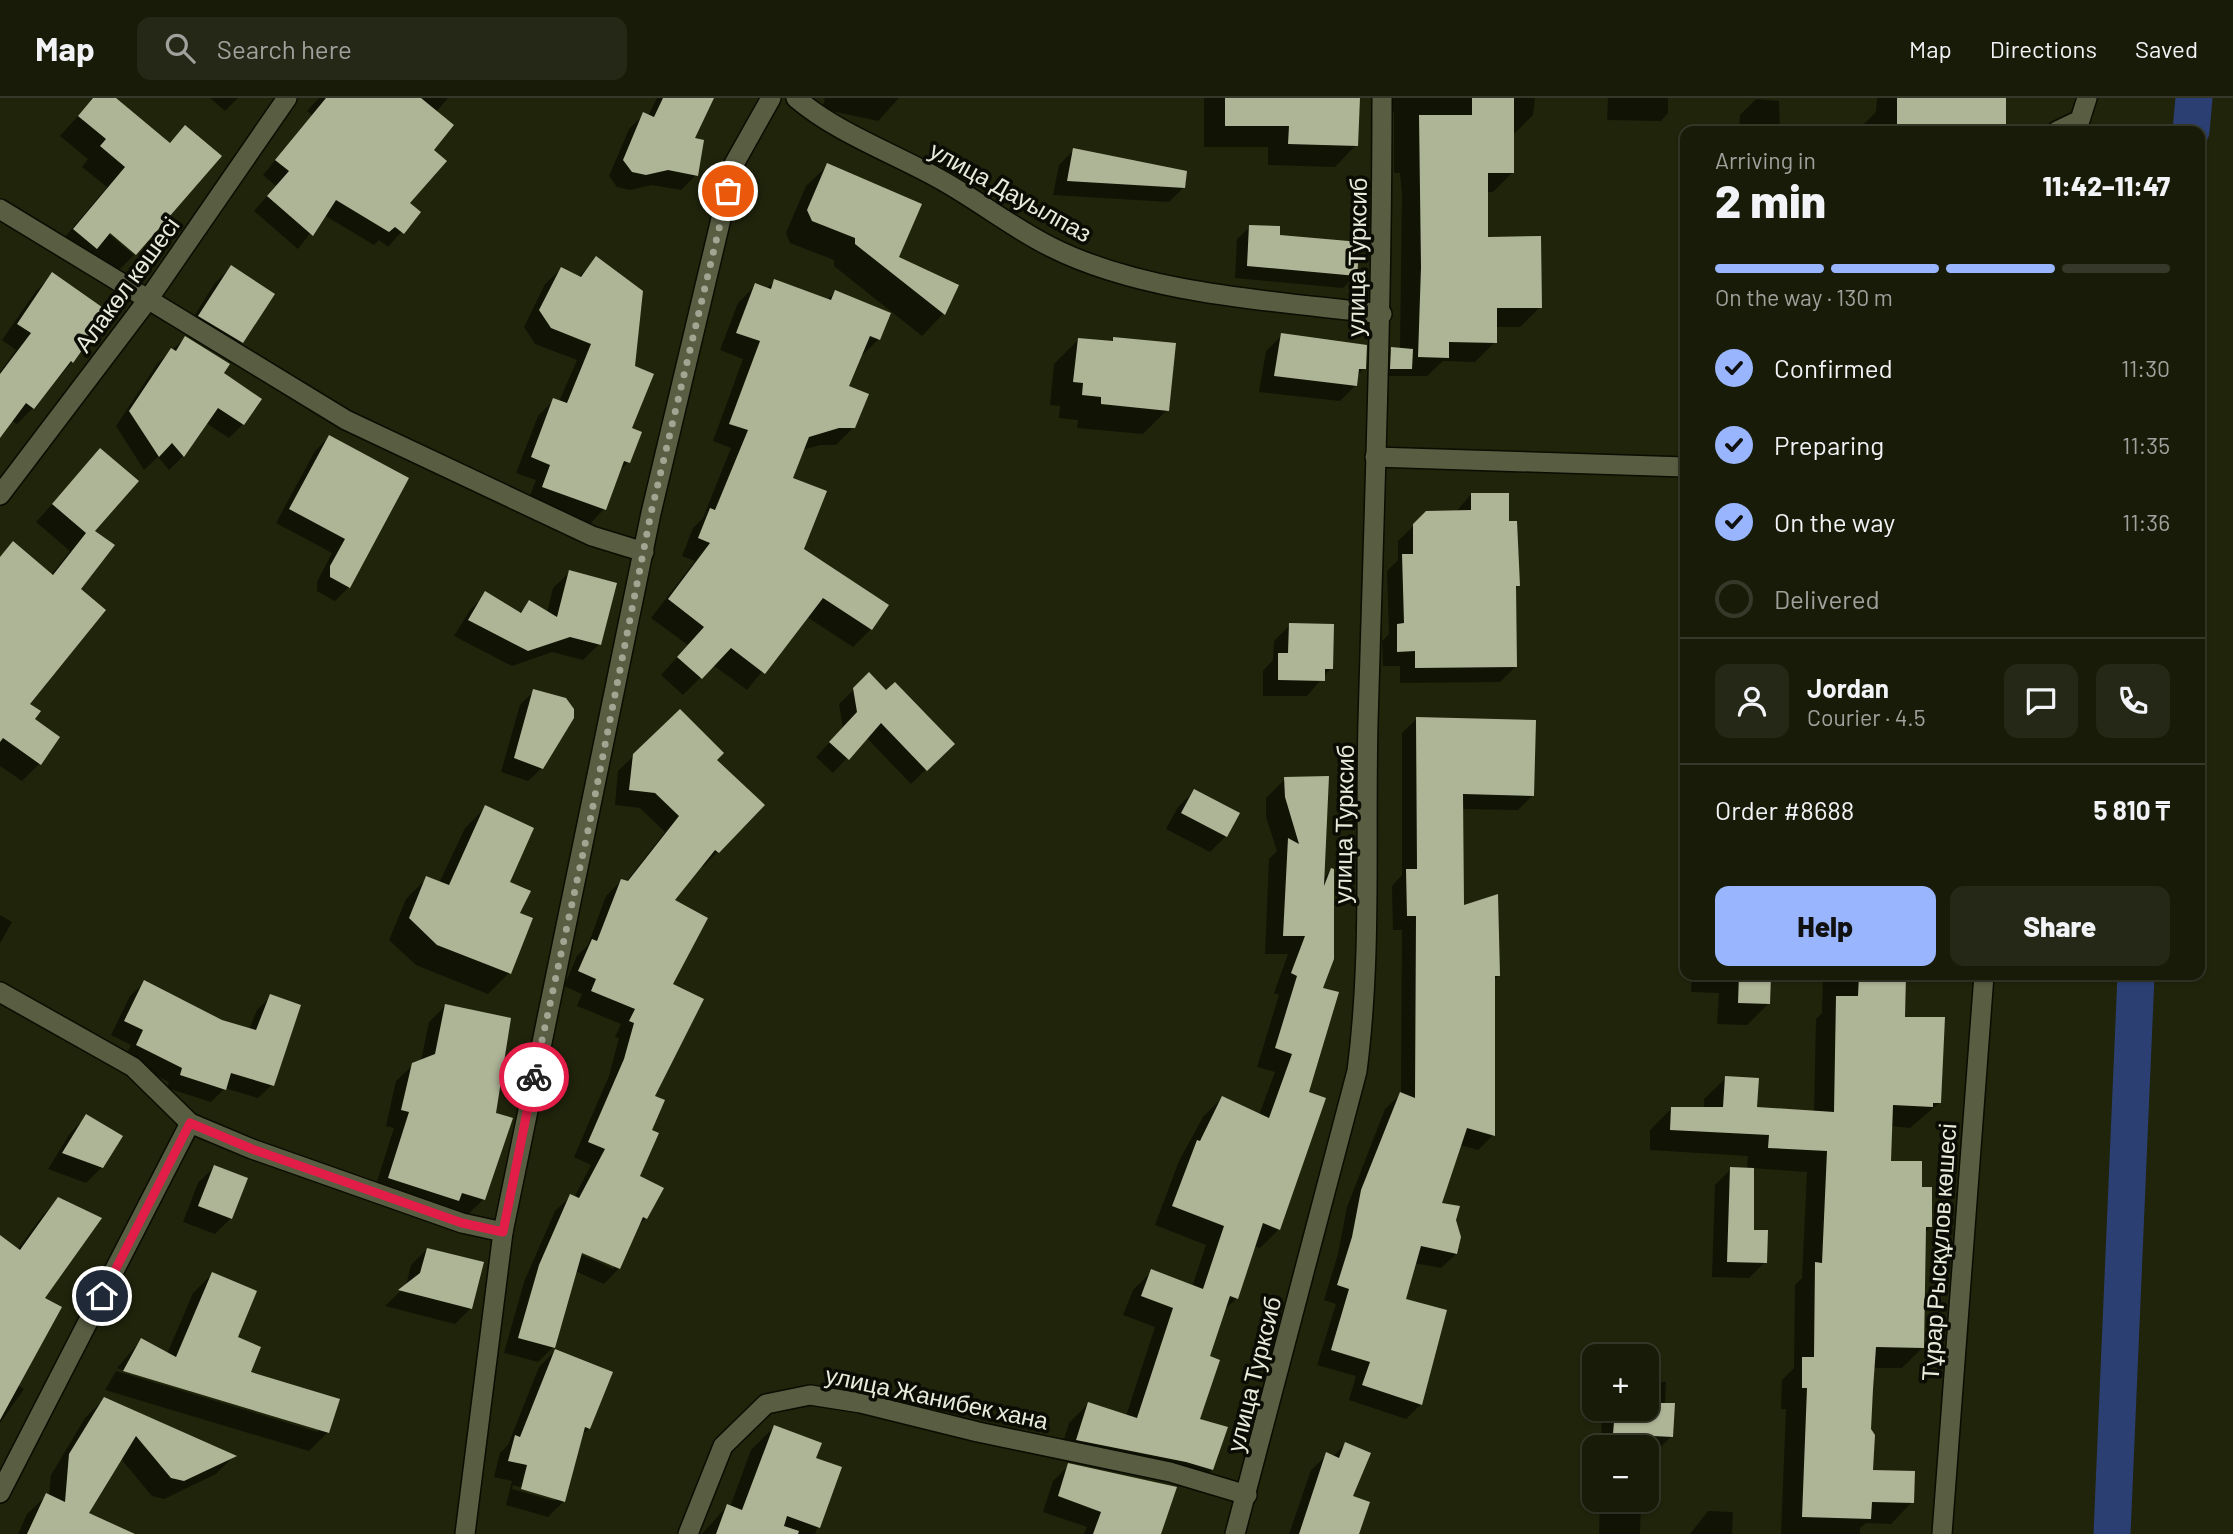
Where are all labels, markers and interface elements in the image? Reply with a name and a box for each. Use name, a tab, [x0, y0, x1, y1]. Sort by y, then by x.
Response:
search box	[137, 17, 627, 80]
text: Map	[35, 28, 95, 68]
icon: search	[161, 29, 199, 67]
text: Search here	[217, 33, 352, 64]
text: Map	[1909, 34, 1952, 63]
text: Directions	[1990, 34, 2097, 63]
text: Saved	[2135, 34, 2198, 63]
street label: улица Дауылпаз	[925, 135, 1097, 247]
text: Arriving in	[1715, 146, 1816, 174]
pin	[698, 161, 758, 221]
text: 11:42–11:47	[2043, 170, 2170, 201]
icon: bag	[709, 172, 747, 210]
text: 2 min	[1715, 172, 1826, 227]
street label: улица Турксиб	[1340, 177, 1372, 337]
street label: Алакөл көшесі	[67, 211, 185, 357]
text: On the way · 130 m	[1715, 283, 1893, 311]
icon: check	[1715, 349, 1753, 387]
text: Confirmed	[1774, 352, 1893, 383]
text: 11:30	[2121, 354, 2170, 382]
icon: check	[1715, 426, 1753, 464]
text: Preparing	[1774, 429, 1884, 460]
text: 11:35	[2122, 431, 2170, 459]
icon: check	[1715, 503, 1753, 541]
text: On the way	[1774, 506, 1895, 537]
text: 11:36	[2122, 508, 2170, 536]
text: Delivered	[1774, 583, 1880, 614]
button: person	[1715, 664, 1789, 738]
button: chat	[2004, 664, 2078, 738]
button: phone	[2096, 664, 2170, 738]
text: Jordan	[1807, 672, 1889, 703]
text: Courier · 4.5	[1807, 703, 1926, 731]
street label: улица Турксиб	[1327, 744, 1359, 904]
text: Order #8688	[1715, 794, 1854, 825]
text: 5 810 ₸	[2094, 794, 2170, 825]
button: Help	[1715, 886, 1936, 966]
button: Share	[1950, 886, 2170, 966]
courier	[499, 1042, 569, 1112]
icon: bike	[515, 1058, 553, 1096]
street label: Тұрар Рысқұлов көшесі	[1915, 1122, 1961, 1382]
pin	[72, 1266, 132, 1326]
icon: home	[83, 1277, 121, 1315]
street label: улица Турксиб	[1220, 1293, 1286, 1455]
map controls	[1582, 1344, 1659, 1512]
button: +	[1582, 1344, 1659, 1421]
street label: улица Жанибек хана	[823, 1359, 1052, 1435]
button: −	[1582, 1435, 1659, 1512]

